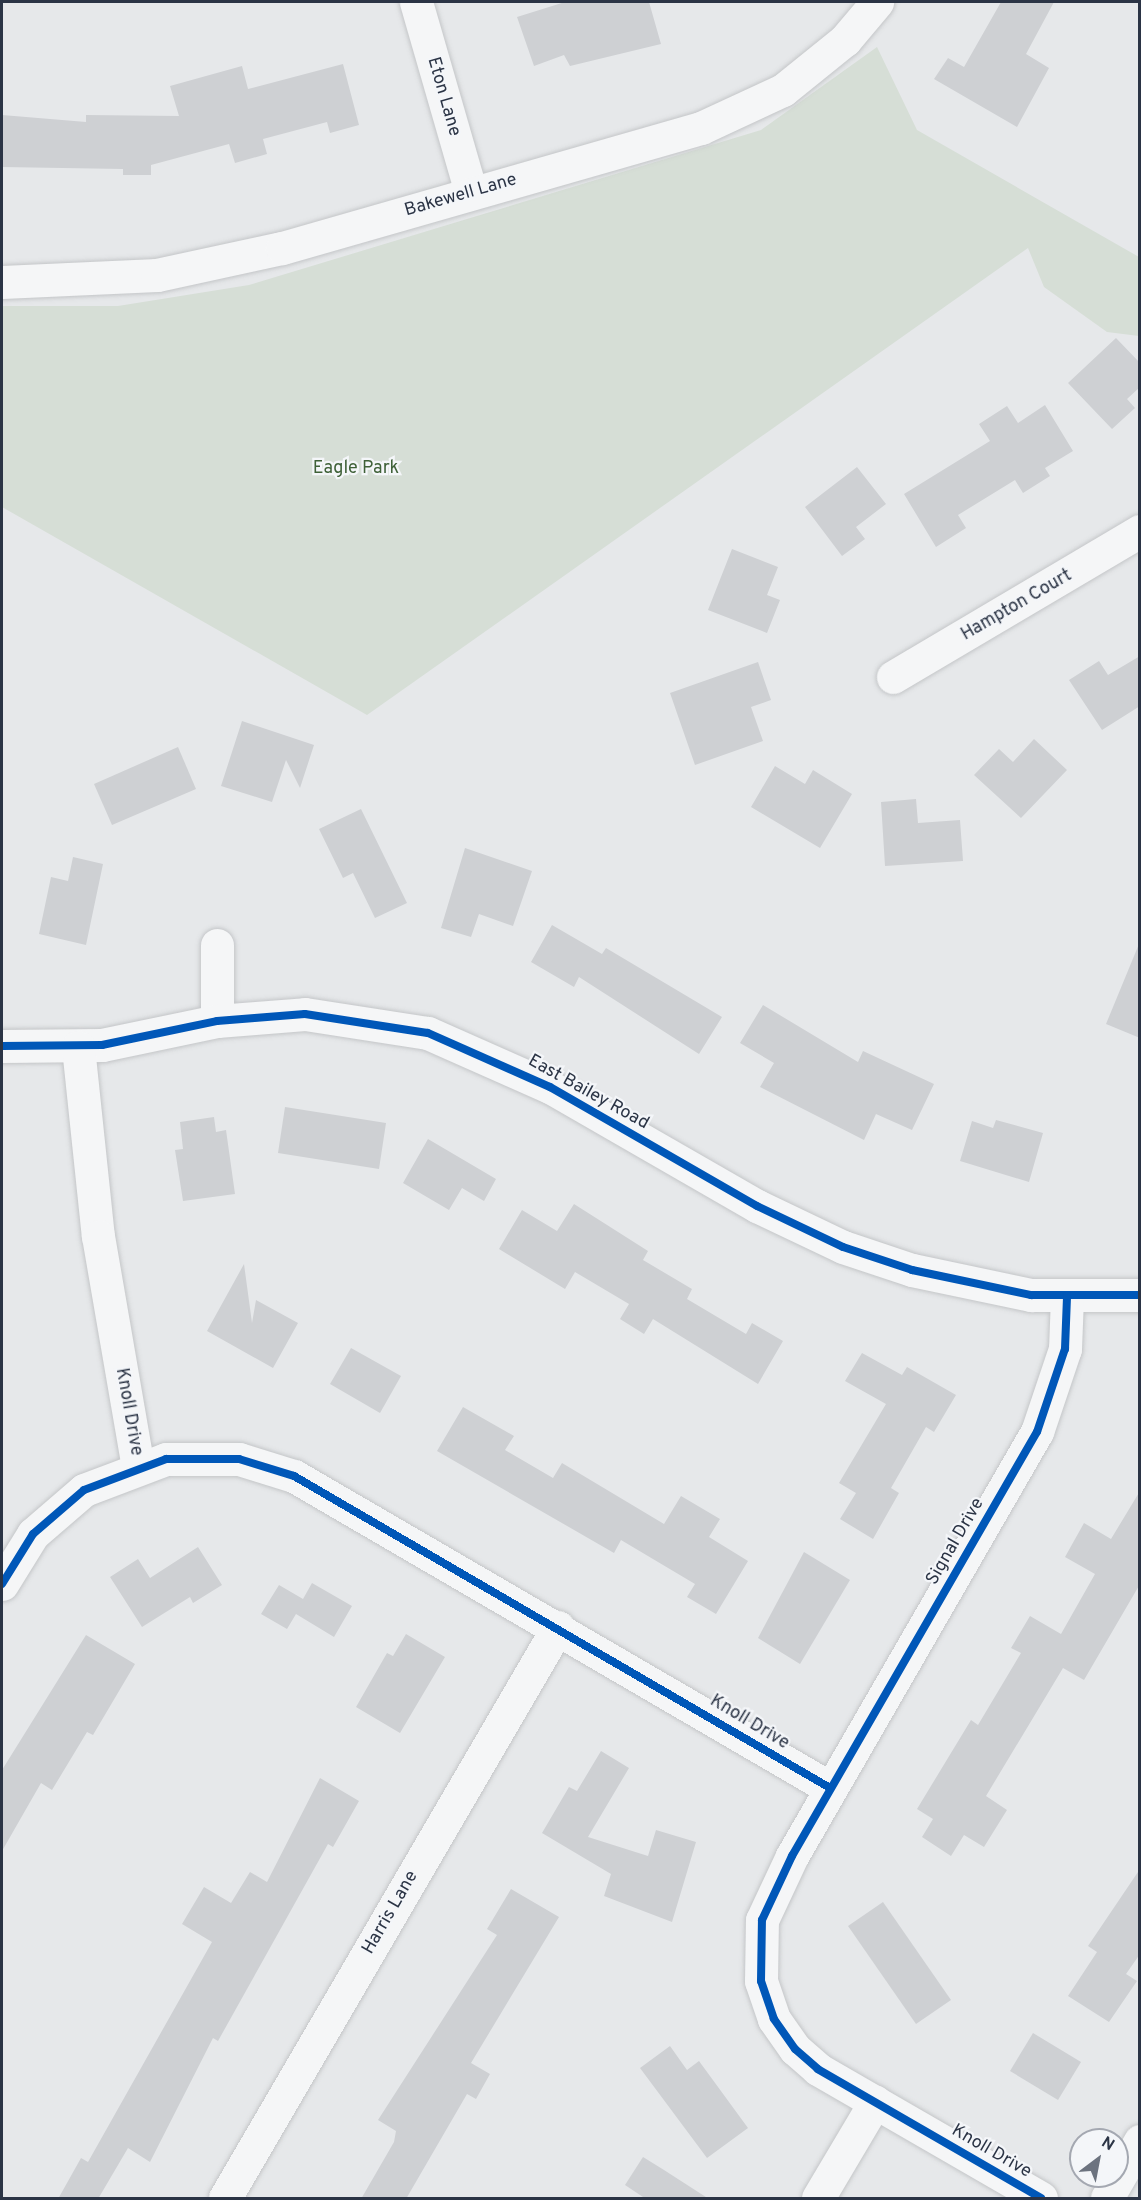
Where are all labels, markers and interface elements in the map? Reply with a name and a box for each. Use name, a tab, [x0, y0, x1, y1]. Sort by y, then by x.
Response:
street label: Eton Lane	[421, 55, 465, 139]
street label: Bakewell Lane	[402, 170, 520, 222]
park label: Eagle Park	[313, 458, 399, 480]
street label: Hampton Court	[958, 566, 1076, 646]
street label: East Bailey Road	[524, 1051, 652, 1135]
street label: Knoll Drive	[110, 1366, 146, 1458]
street label: Signal Drive	[922, 1495, 990, 1589]
street label: Knoll Drive	[705, 1691, 793, 1755]
street label: Harris Lane	[358, 1867, 424, 1959]
street label: Knoll Drive	[947, 2120, 1035, 2184]
north arrow	[1069, 2128, 1129, 2188]
text: N	[1097, 2133, 1118, 2156]

